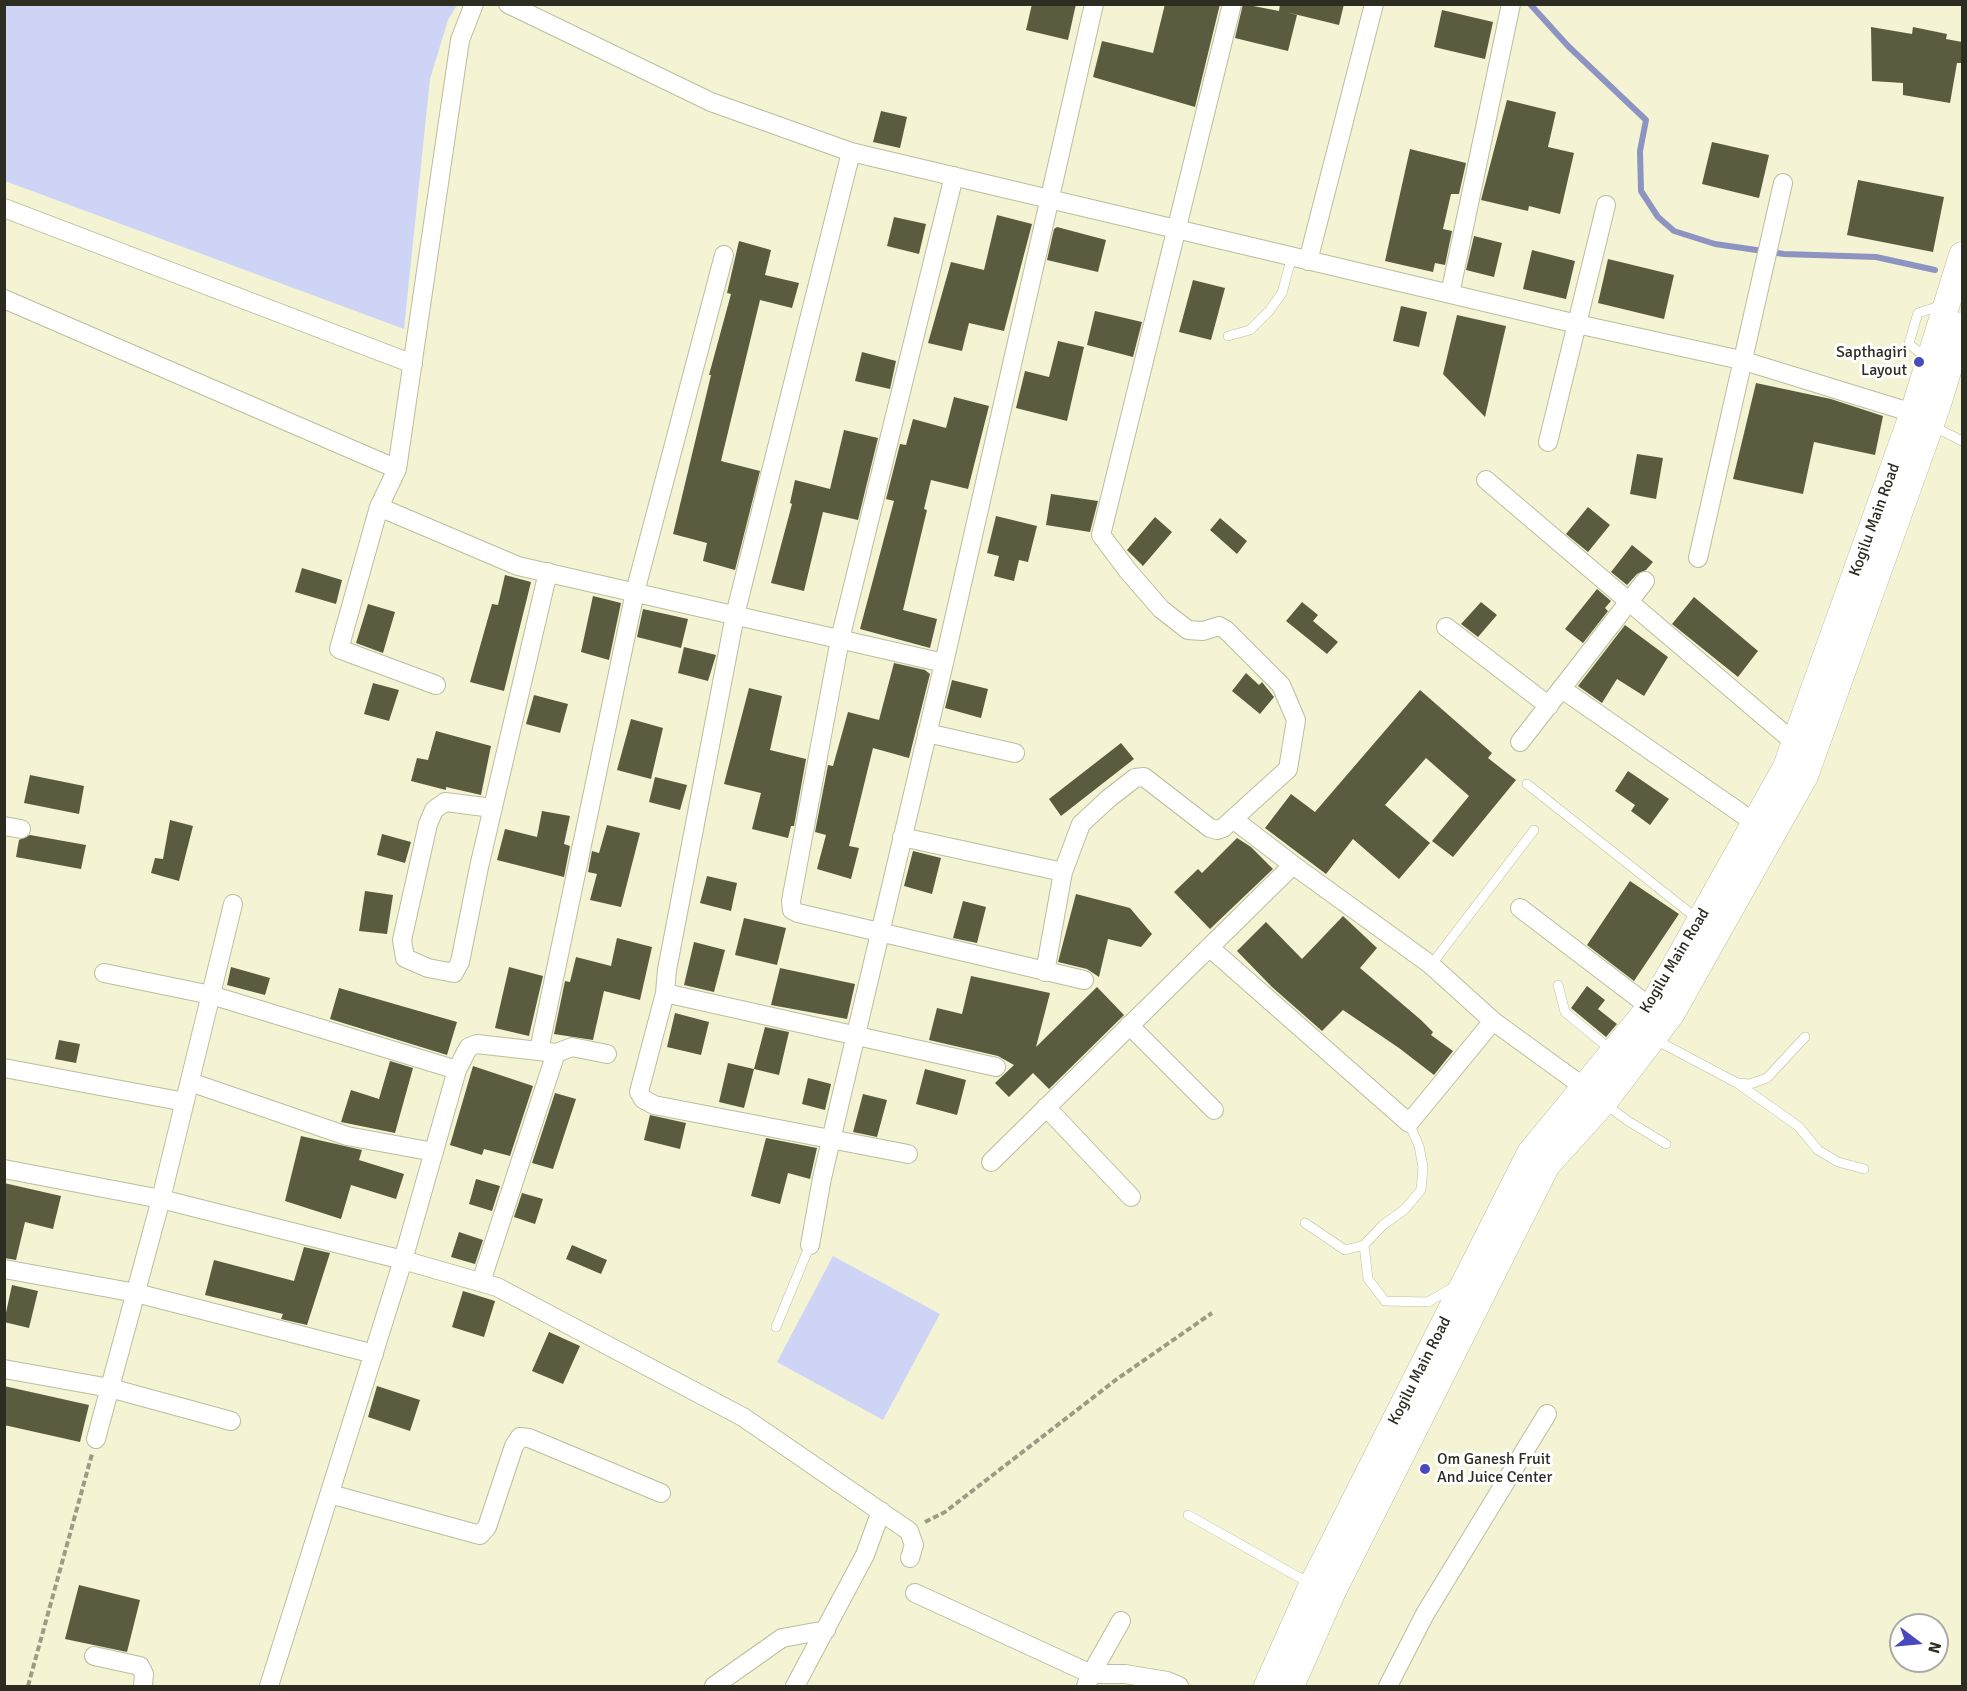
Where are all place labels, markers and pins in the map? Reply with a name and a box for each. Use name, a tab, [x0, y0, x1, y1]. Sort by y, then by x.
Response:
place label: Sapthagiri Layout	[1836, 343, 1907, 381]
marker: Sapthagiri Layout	[1912, 355, 1926, 369]
place label: Om Ganesh Fruit And Juice Center	[1437, 1450, 1552, 1488]
marker: Om Ganesh Fruit And Juice Center	[1418, 1462, 1432, 1476]

